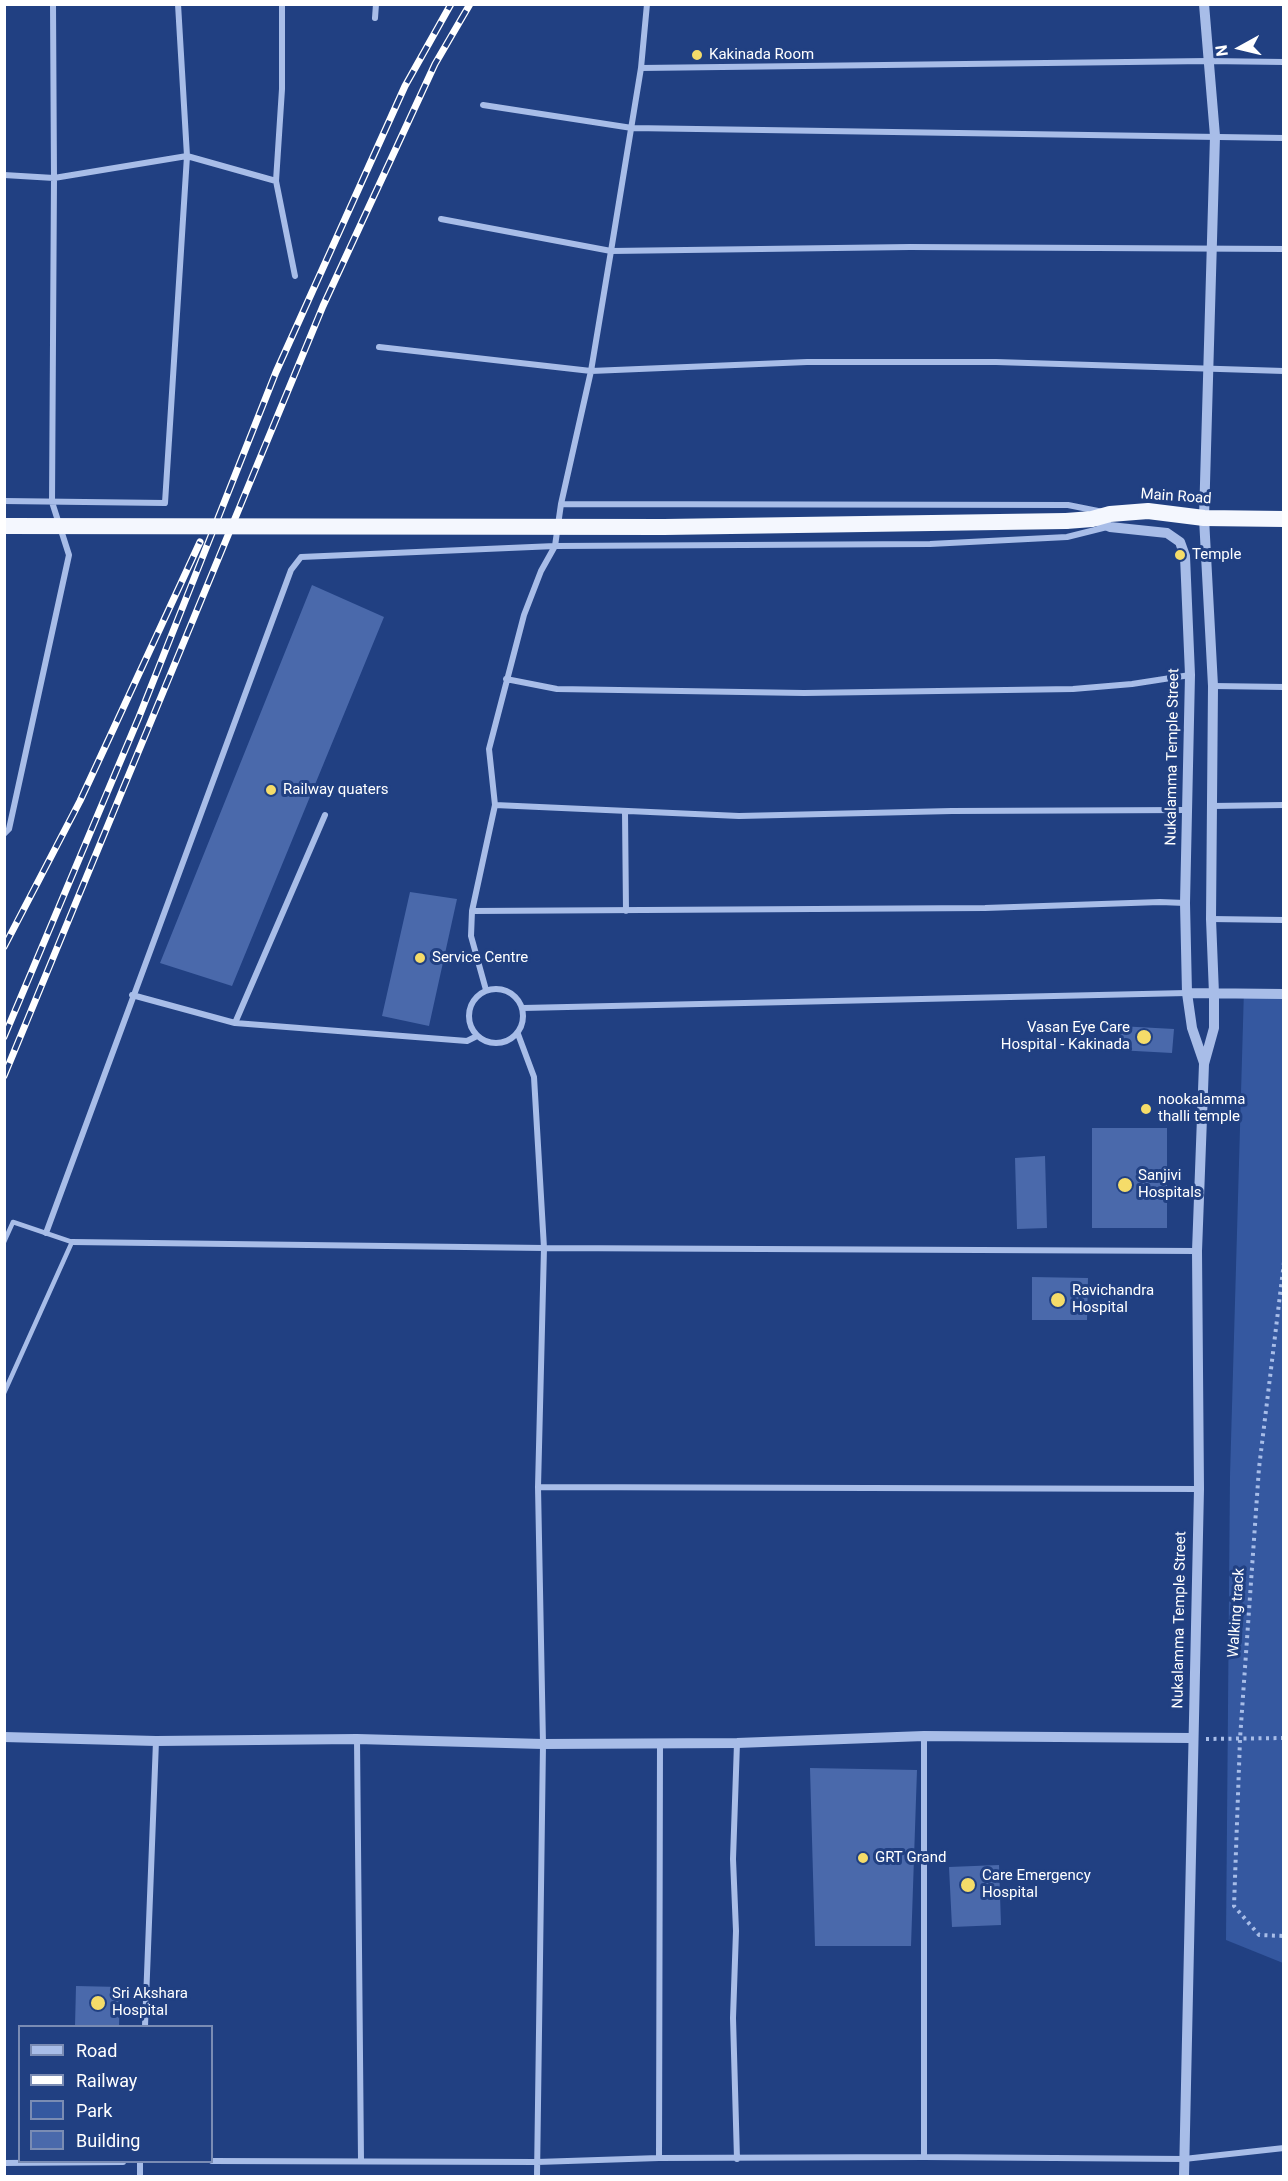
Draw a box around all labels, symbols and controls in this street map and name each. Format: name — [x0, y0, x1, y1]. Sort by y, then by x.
north arrow — [1210, 18, 1270, 78]
text: N — [1211, 44, 1232, 57]
place label: Kakinada Room — [709, 46, 814, 64]
marker: Kakinada Room — [690, 48, 704, 62]
street label: Main Road — [1140, 486, 1212, 508]
place label: Temple — [1192, 546, 1241, 564]
marker: Temple — [1173, 548, 1187, 562]
street label: Nukalamma Temple Street — [1162, 668, 1184, 846]
place label: Railway quaters — [283, 781, 388, 799]
marker: Railway quaters — [264, 783, 278, 797]
place label: Service Centre — [432, 949, 528, 967]
marker: Service Centre — [413, 951, 427, 965]
place label: Vasan Eye Care Hospital - Kakinada — [1001, 1019, 1130, 1054]
marker: Vasan Eye Care Hospital - Kakinada — [1135, 1028, 1153, 1046]
place label: nookalamma thalli temple — [1158, 1091, 1245, 1126]
marker: nookalamma thalli temple — [1139, 1102, 1153, 1116]
place label: Sanjivi Hospitals — [1138, 1167, 1202, 1202]
marker: Sanjivi Hospitals — [1116, 1176, 1134, 1194]
place label: Ravichandra Hospital — [1072, 1282, 1154, 1317]
marker: Ravichandra Hospital — [1049, 1291, 1067, 1309]
street label: Nukalamma Temple Street — [1169, 1531, 1191, 1709]
street label: Walking track — [1225, 1568, 1249, 1658]
place label: GRT Grand — [875, 1849, 946, 1867]
marker: GRT Grand — [856, 1851, 870, 1865]
place label: Care Emergency Hospital — [982, 1867, 1091, 1902]
marker: Care Emergency Hospital — [959, 1876, 977, 1894]
place label: Sri Akshara Hospital — [112, 1985, 188, 2020]
marker: Sri Akshara Hospital — [89, 1994, 107, 2012]
legend — [18, 2025, 213, 2163]
text: Road — [76, 2040, 117, 2061]
text: Railway — [76, 2070, 137, 2091]
text: Park — [76, 2100, 112, 2121]
text: Building — [76, 2130, 140, 2151]

